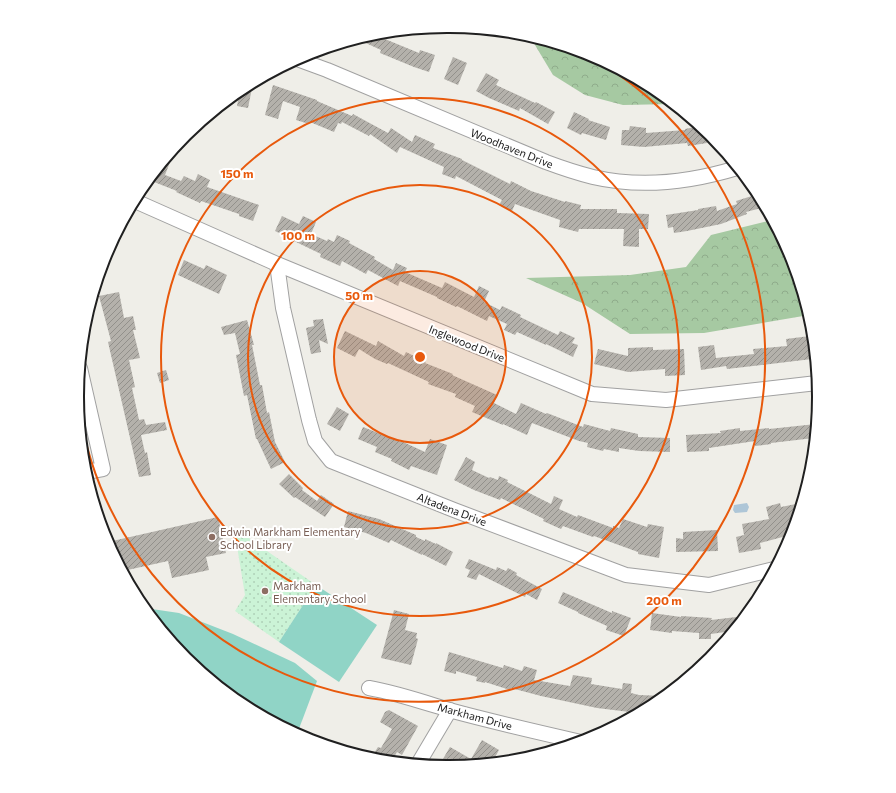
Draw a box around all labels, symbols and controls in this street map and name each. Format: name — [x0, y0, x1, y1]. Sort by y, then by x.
street label: Woodhaven Drive — [469, 125, 555, 171]
text: 150 m — [220, 166, 254, 180]
text: 100 m — [281, 228, 315, 242]
text: 50 m — [345, 288, 373, 302]
street label: Inglewood Drive — [427, 322, 507, 364]
centre of rings — [413, 350, 427, 364]
street label: Altadena Drive — [415, 490, 489, 528]
place label: Edwin Markham Elementary School Library — [220, 525, 361, 551]
marker: Edwin Markham Elementary School Library — [207, 532, 217, 542]
place label: Markham Elementary School — [273, 579, 366, 605]
marker: Markham Elementary School — [260, 586, 270, 596]
text: 200 m — [646, 593, 682, 607]
street label: Markham Drive — [436, 700, 514, 732]

